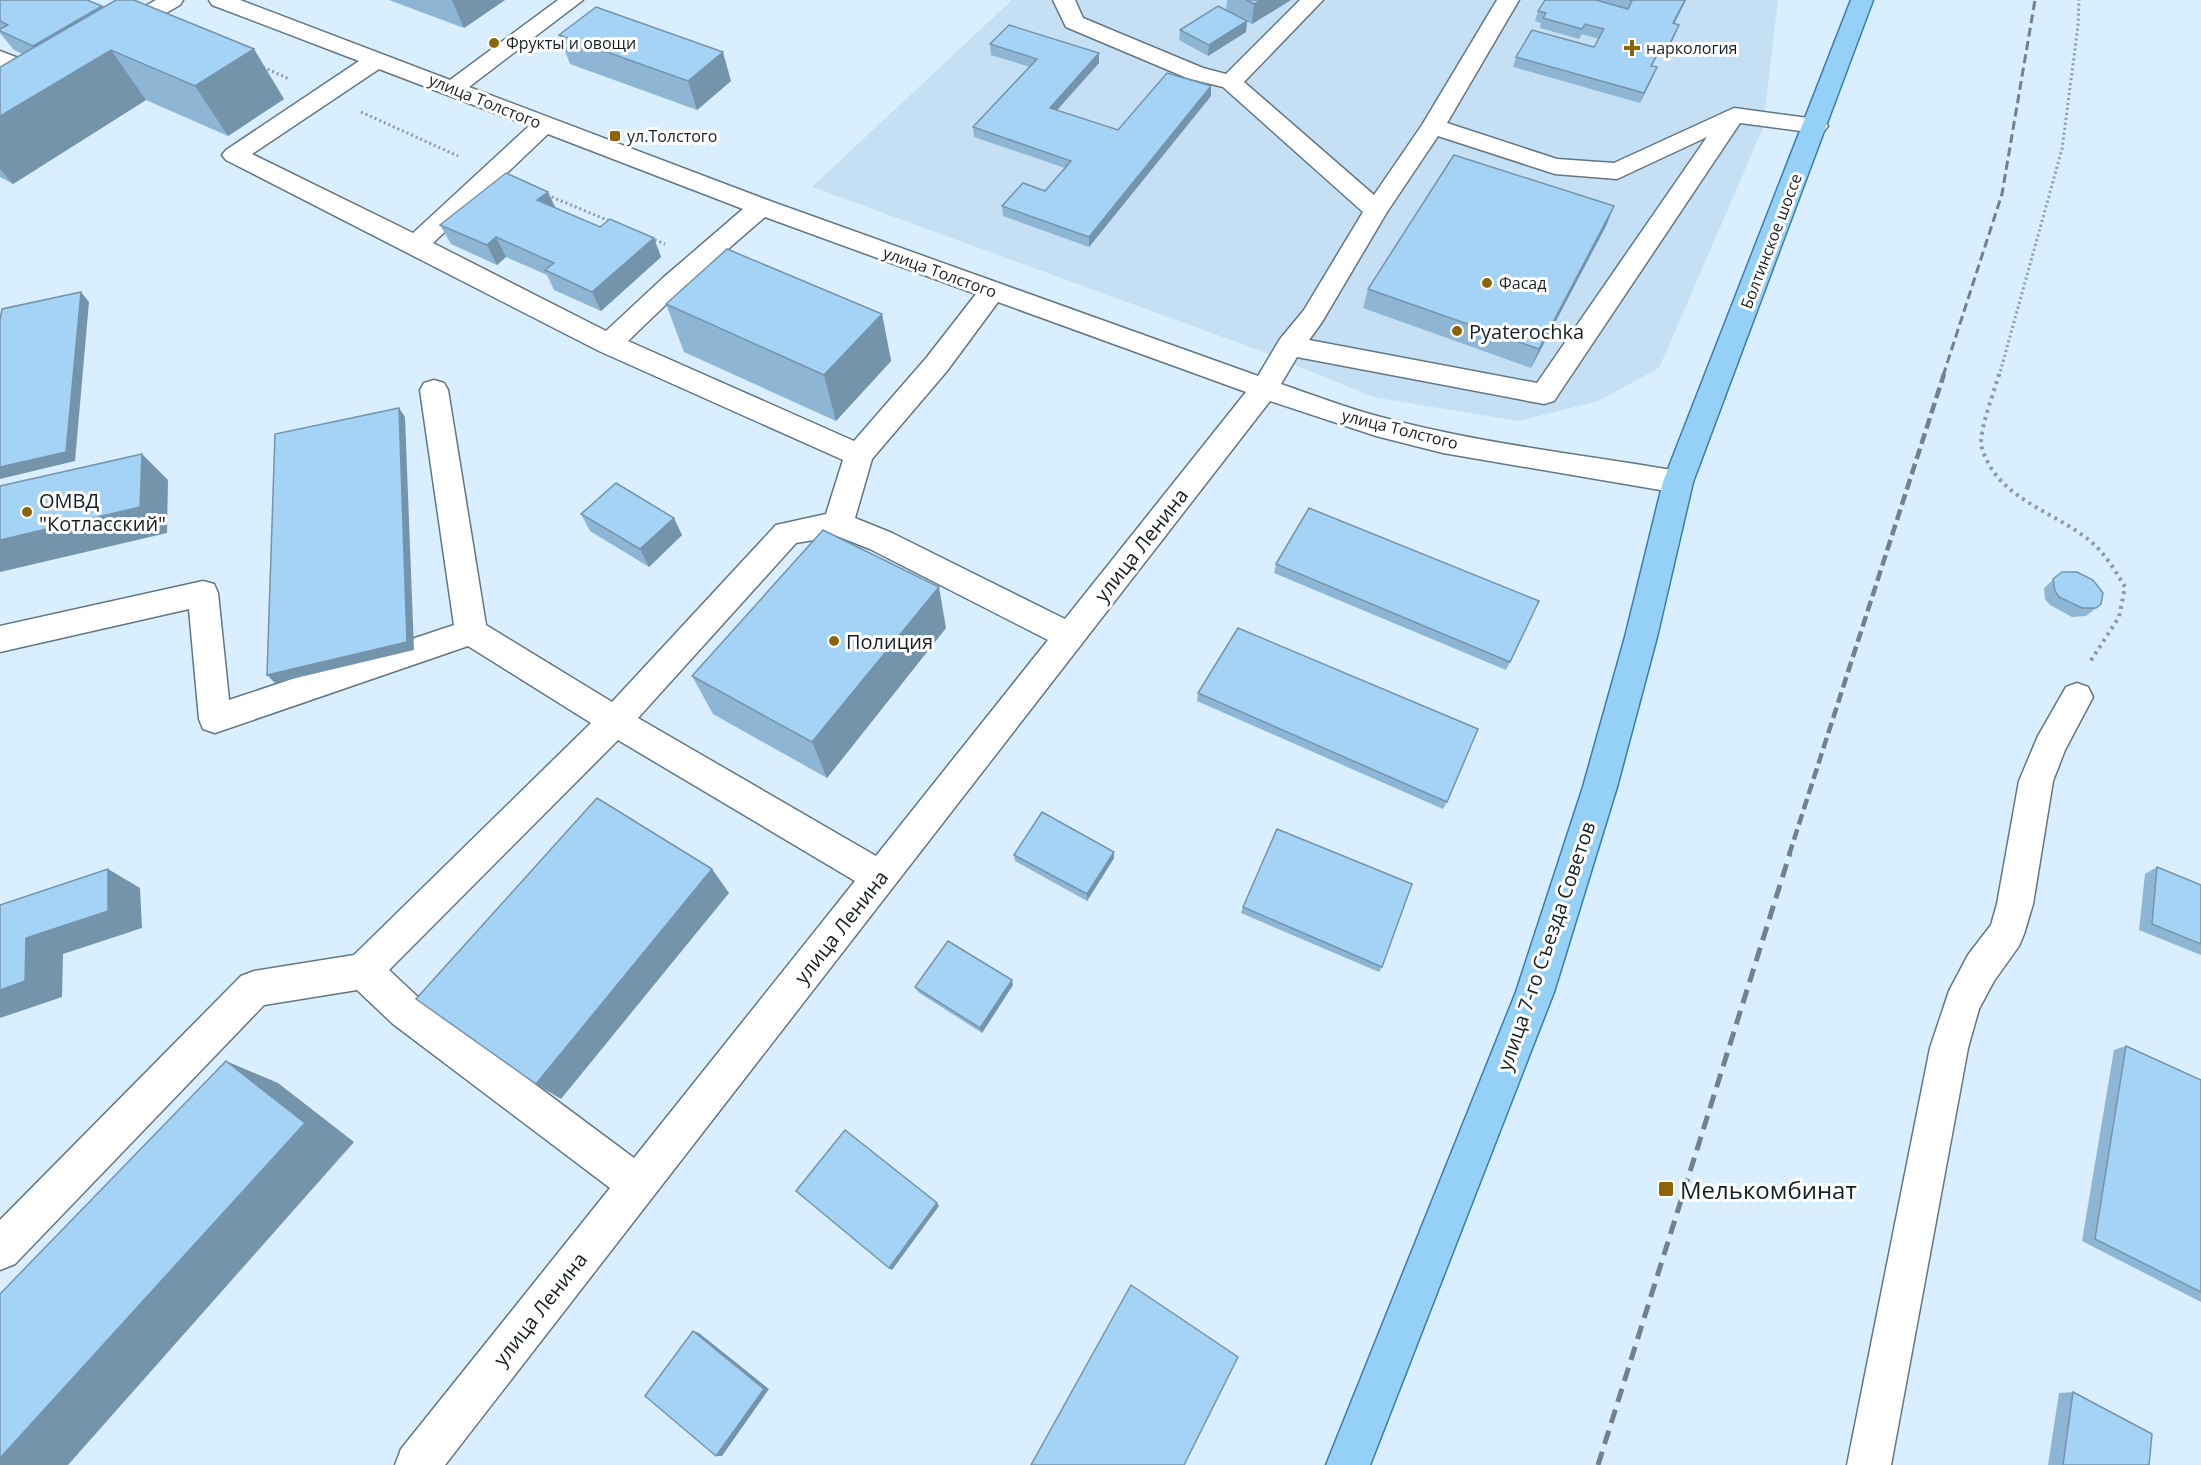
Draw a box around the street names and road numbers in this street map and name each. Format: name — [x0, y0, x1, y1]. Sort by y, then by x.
street label: улица Толстого — [426, 68, 544, 134]
street label: Болтинское шоссе — [1735, 170, 1807, 312]
street label: улица Толстого — [880, 241, 1000, 303]
street label: улица Толстого — [1339, 404, 1461, 454]
street label: улица Ленина — [1088, 483, 1194, 607]
street label: улица 7-го Съезда Советов — [1491, 818, 1601, 1074]
street label: улица Ленина — [788, 865, 894, 989]
street label: улица Ленина — [487, 1247, 593, 1371]

